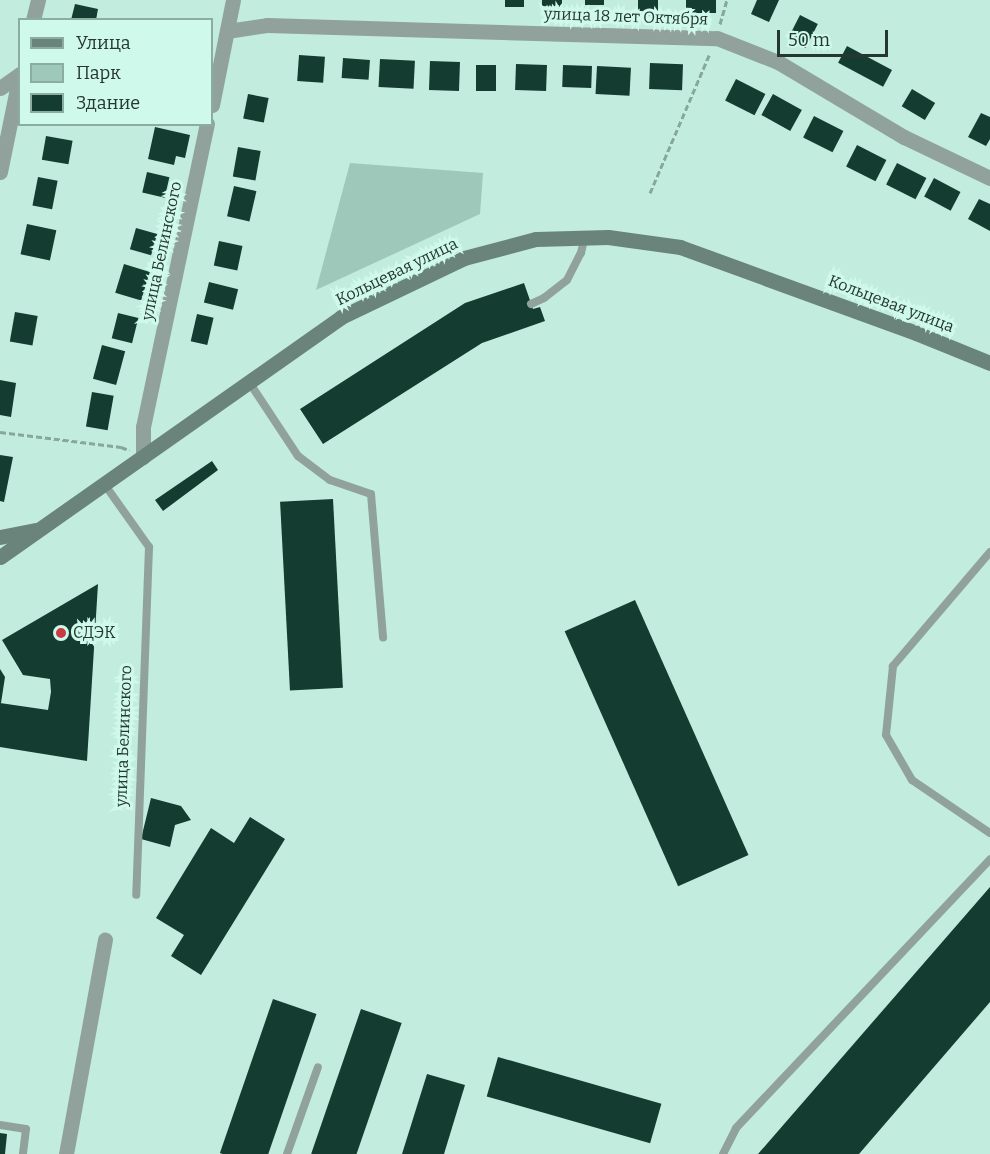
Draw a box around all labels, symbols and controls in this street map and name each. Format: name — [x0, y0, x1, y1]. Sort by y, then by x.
street label: улица 18 лет Октября — [544, 5, 708, 29]
legend — [18, 18, 213, 126]
scale bar — [780, 18, 891, 56]
text: 50 m — [788, 29, 830, 51]
text: Улица — [76, 32, 131, 54]
text: Парк — [76, 62, 121, 84]
text: Здание — [76, 92, 140, 114]
street label: улица Белинского — [138, 180, 186, 322]
street label: Кольцевая улица — [333, 234, 461, 310]
street label: Кольцевая улица — [825, 271, 957, 337]
place label: СДЭК — [73, 623, 116, 643]
marker: СДЭК — [54, 626, 68, 640]
street label: улица Белинского — [112, 665, 136, 807]

